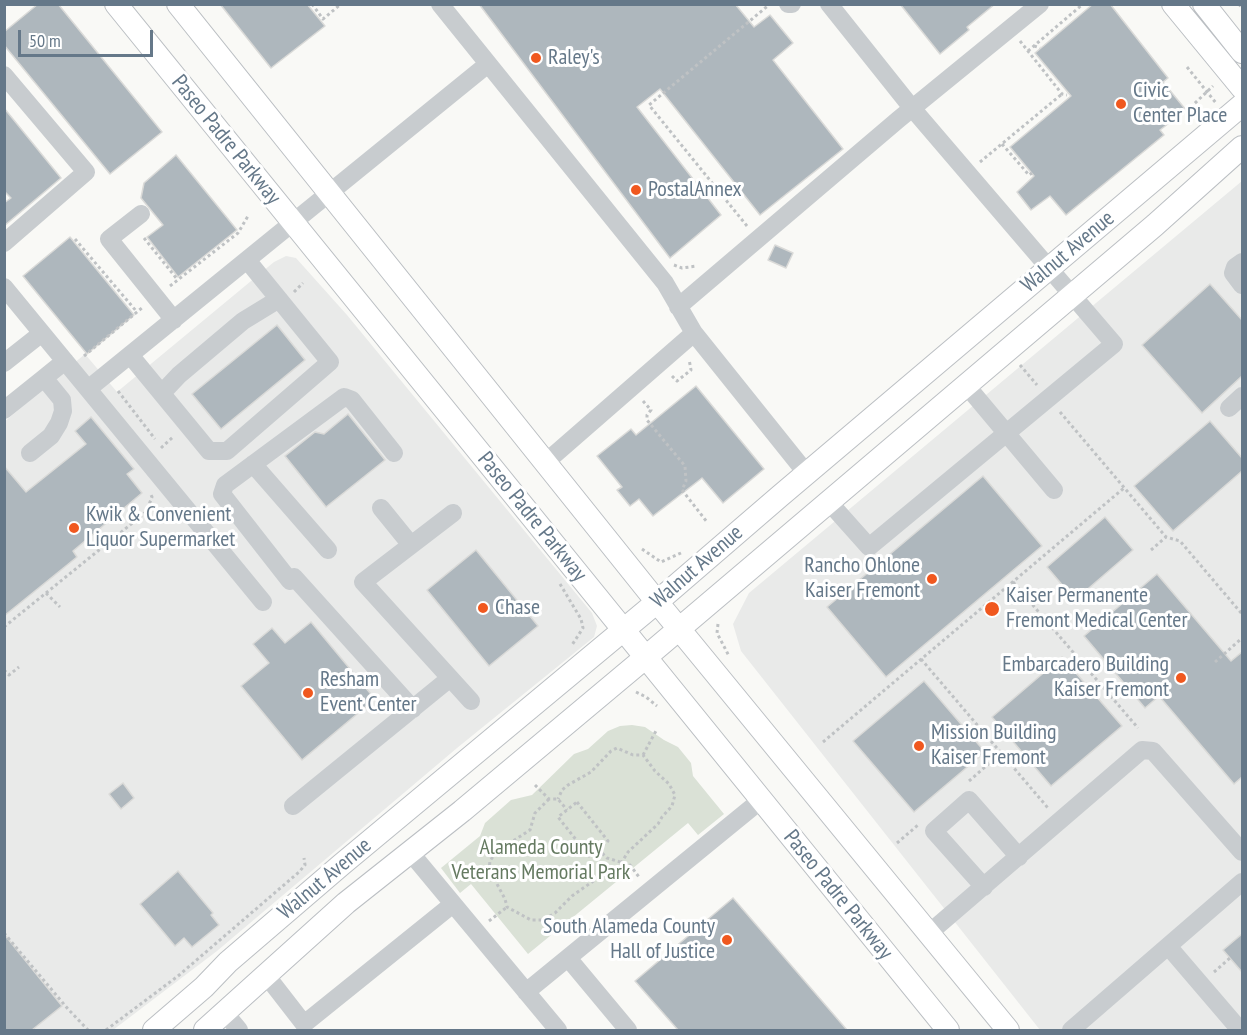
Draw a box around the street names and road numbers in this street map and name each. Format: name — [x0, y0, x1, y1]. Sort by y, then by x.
street label: Paseo Padre Parkway — [166, 70, 286, 210]
street label: Walnut Avenue — [1016, 205, 1120, 299]
street label: Paseo Padre Parkway — [472, 447, 592, 587]
street label: Walnut Avenue — [646, 520, 748, 614]
street label: Paseo Padre Parkway — [778, 825, 898, 965]
street label: Walnut Avenue — [273, 832, 377, 926]

